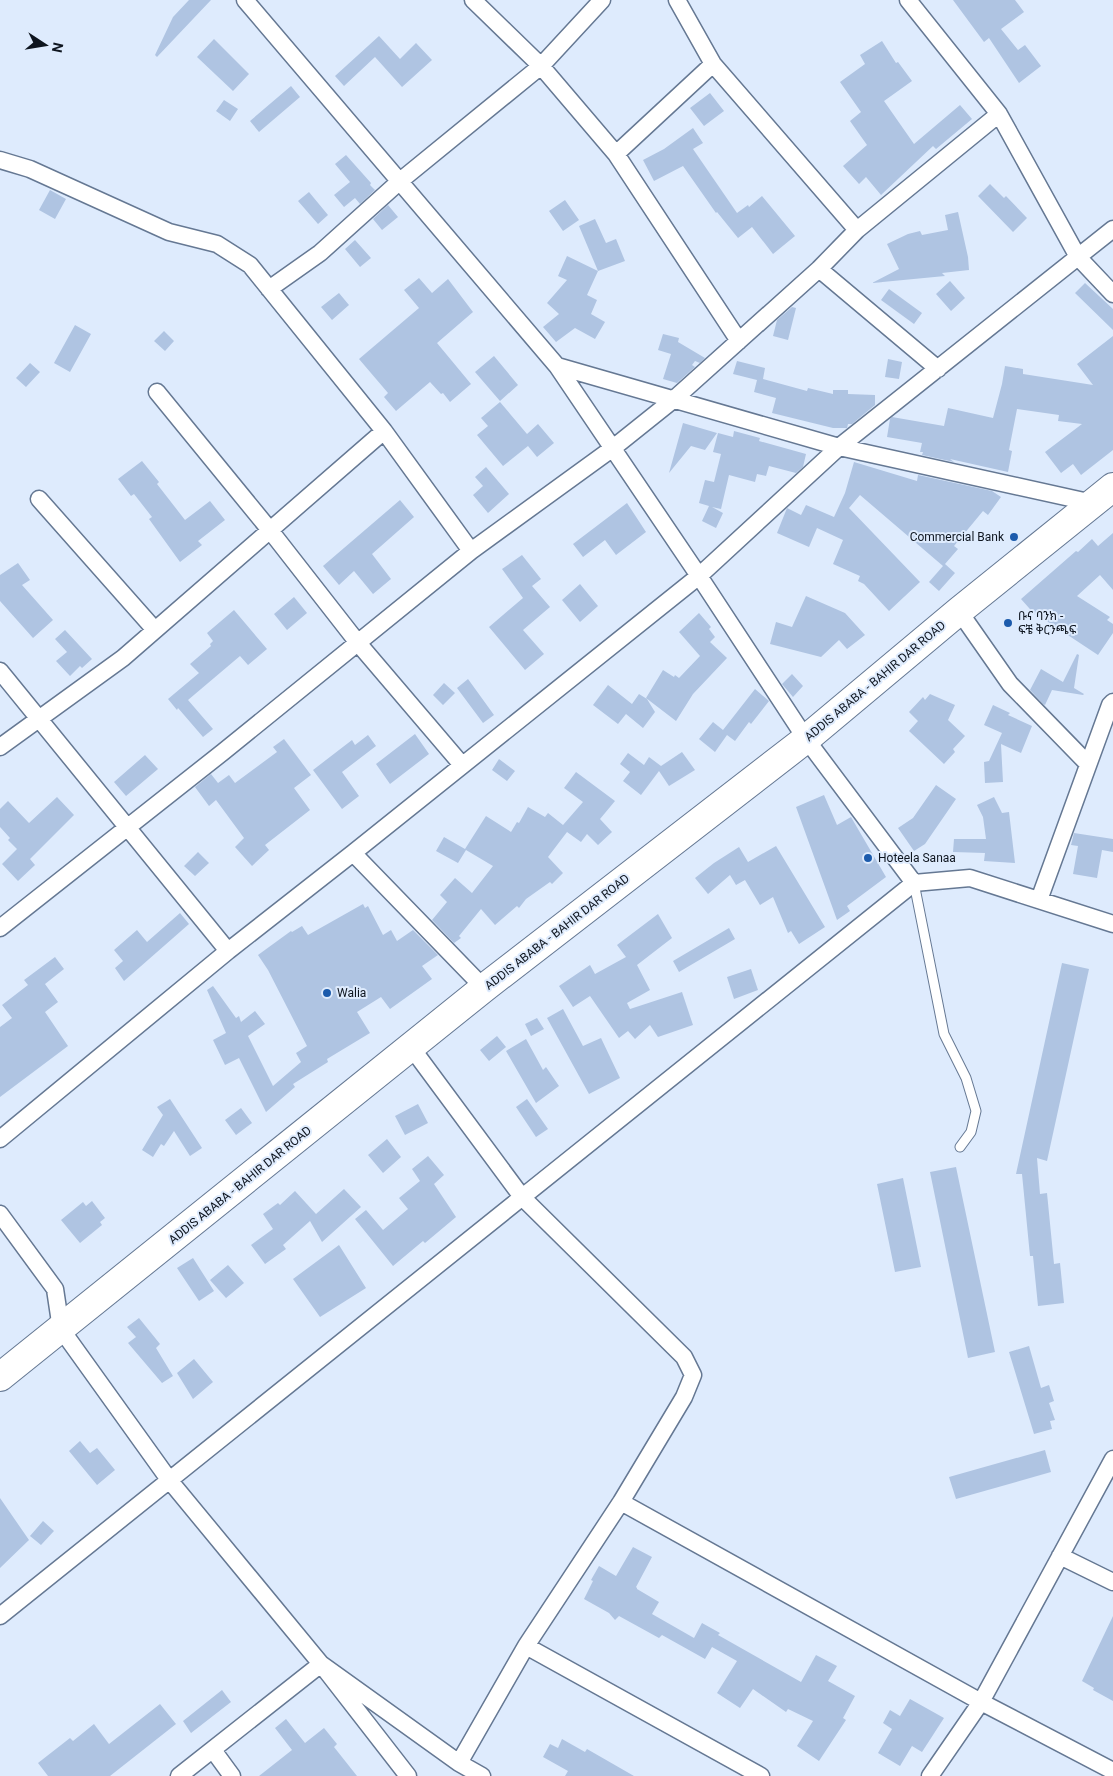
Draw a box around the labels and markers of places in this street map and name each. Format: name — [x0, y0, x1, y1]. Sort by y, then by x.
place label: Commercial Bank — [910, 530, 1005, 544]
marker: Commercial Bank — [1008, 531, 1020, 543]
place label: ቡና ባንክ - ፍቼ ቅርንጫፍ — [1018, 609, 1077, 637]
marker: ቡና ባንክ - ፍቼ ቅርንጫፍ — [1002, 617, 1014, 629]
place label: Hoteela Sanaa — [878, 851, 956, 865]
marker: Hoteela Sanaa — [862, 852, 874, 864]
place label: Walia — [337, 986, 366, 1000]
marker: Walia — [321, 987, 333, 999]

